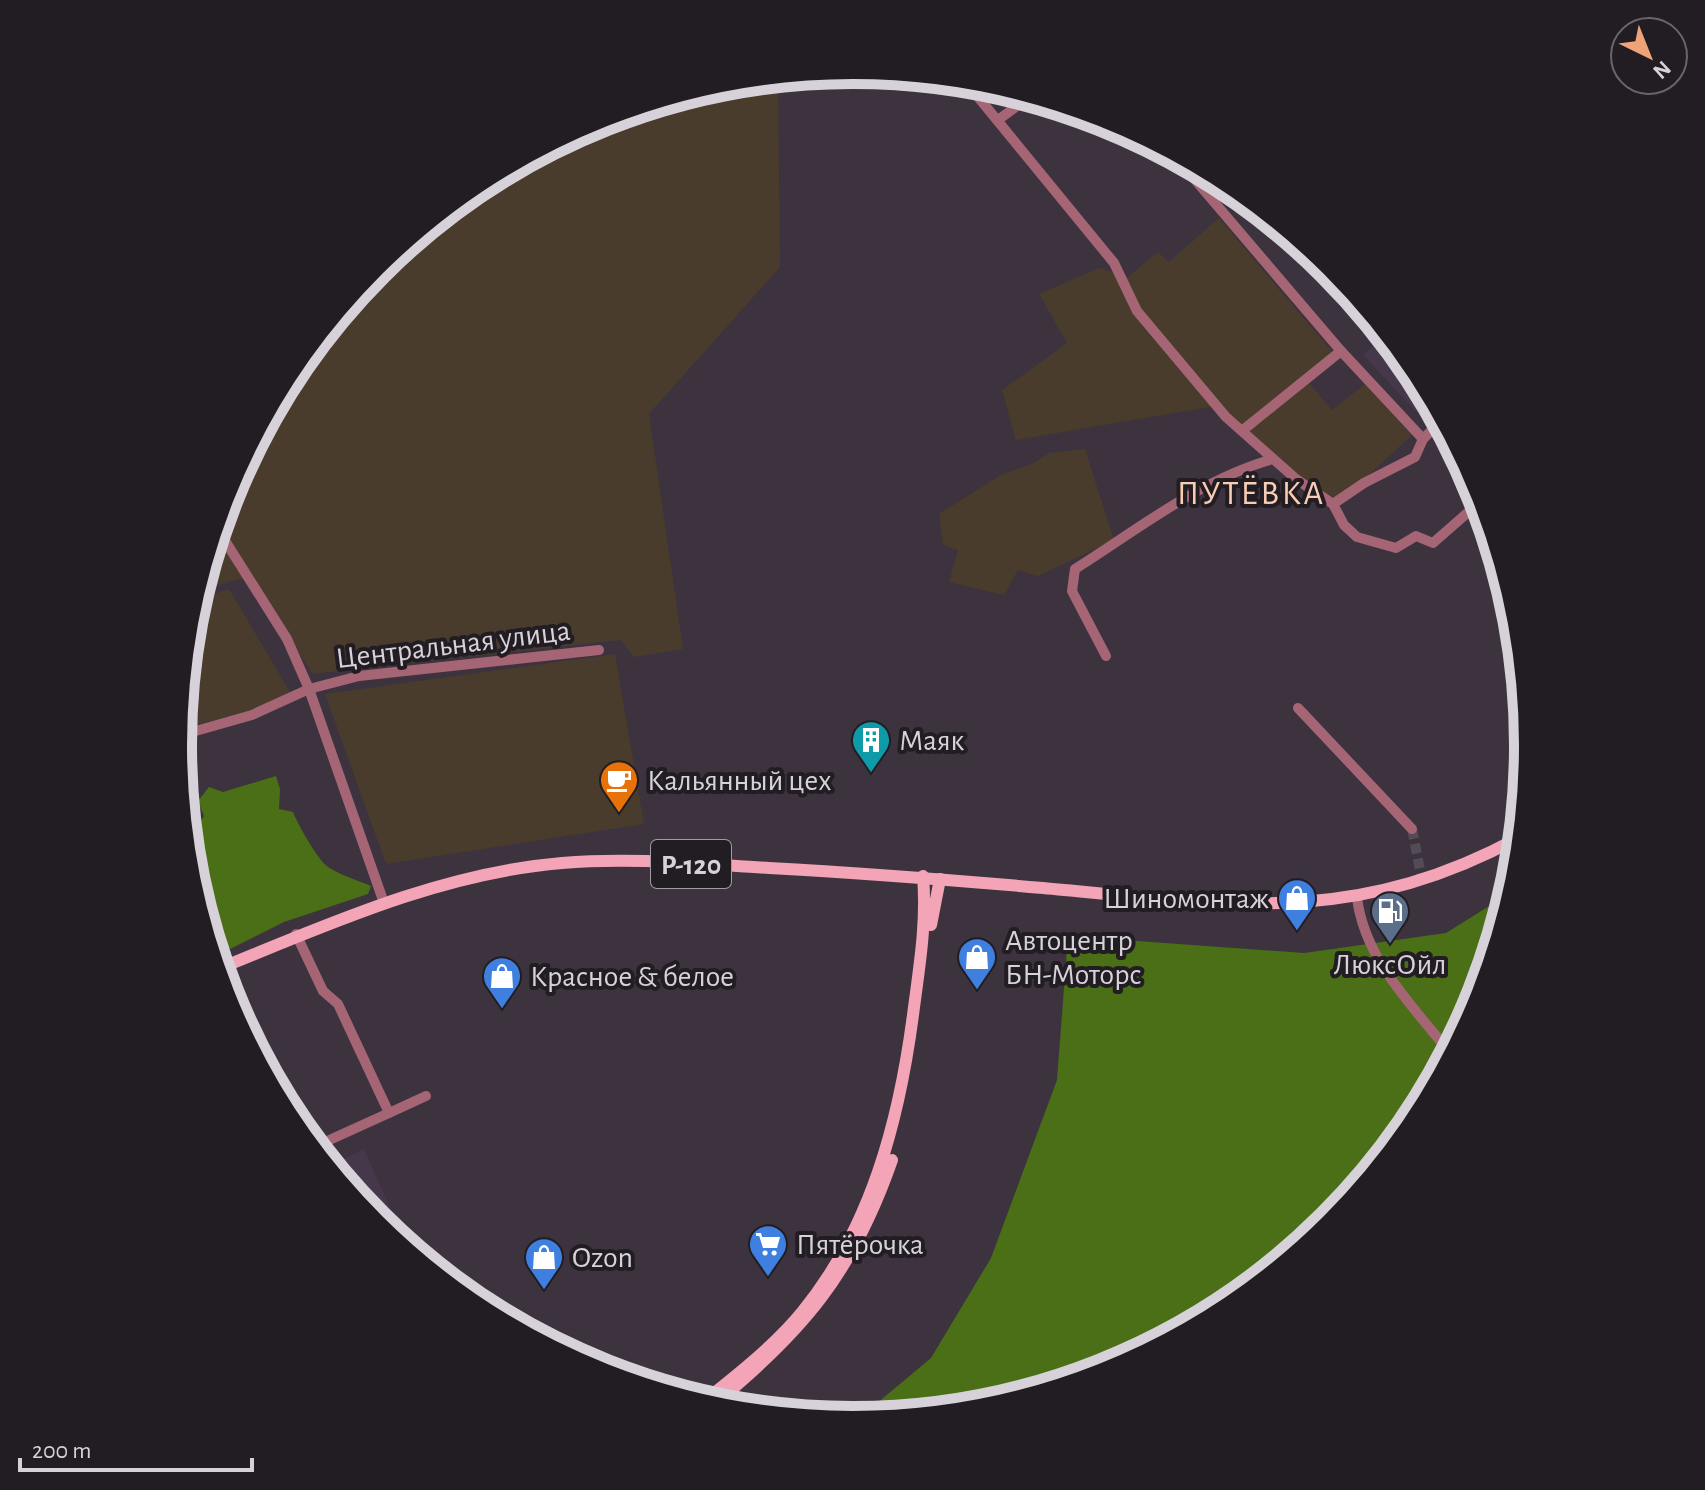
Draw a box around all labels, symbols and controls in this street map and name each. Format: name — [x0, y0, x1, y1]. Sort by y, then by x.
north arrow — [1609, 16, 1689, 96]
text: N — [1649, 57, 1675, 83]
district label: ПУТЁВКА — [1177, 475, 1325, 511]
street label: Центральная улица — [334, 616, 572, 674]
building icon: Маяк — [850, 719, 892, 774]
place label: Маяк — [899, 726, 964, 756]
cafe icon: Кальянный цех — [598, 759, 640, 814]
place label: Кальянный цех — [647, 766, 832, 796]
road number: Р-120 — [651, 840, 731, 888]
shop icon: Шиномонтаж — [1276, 877, 1318, 932]
place label: Шиномонтаж — [1103, 884, 1269, 914]
fuel station icon: ЛюксОйл — [1369, 890, 1411, 945]
place label: Автоцентр БН-Моторс — [1005, 926, 1142, 990]
shop icon: Автоцентр БН-Моторс — [956, 936, 998, 991]
place label: ЛюксОйл — [1334, 950, 1446, 980]
shop icon: Красное & белое — [481, 955, 523, 1010]
place label: Красное & белое — [530, 962, 734, 992]
supermarket icon: Пятёрочка — [747, 1223, 789, 1278]
place label: Пятёрочка — [796, 1230, 924, 1260]
shop icon: Ozon — [523, 1236, 565, 1291]
place label: Ozon — [572, 1243, 633, 1273]
scale bar — [20, 1422, 252, 1472]
text: 200 m — [32, 1439, 91, 1463]

